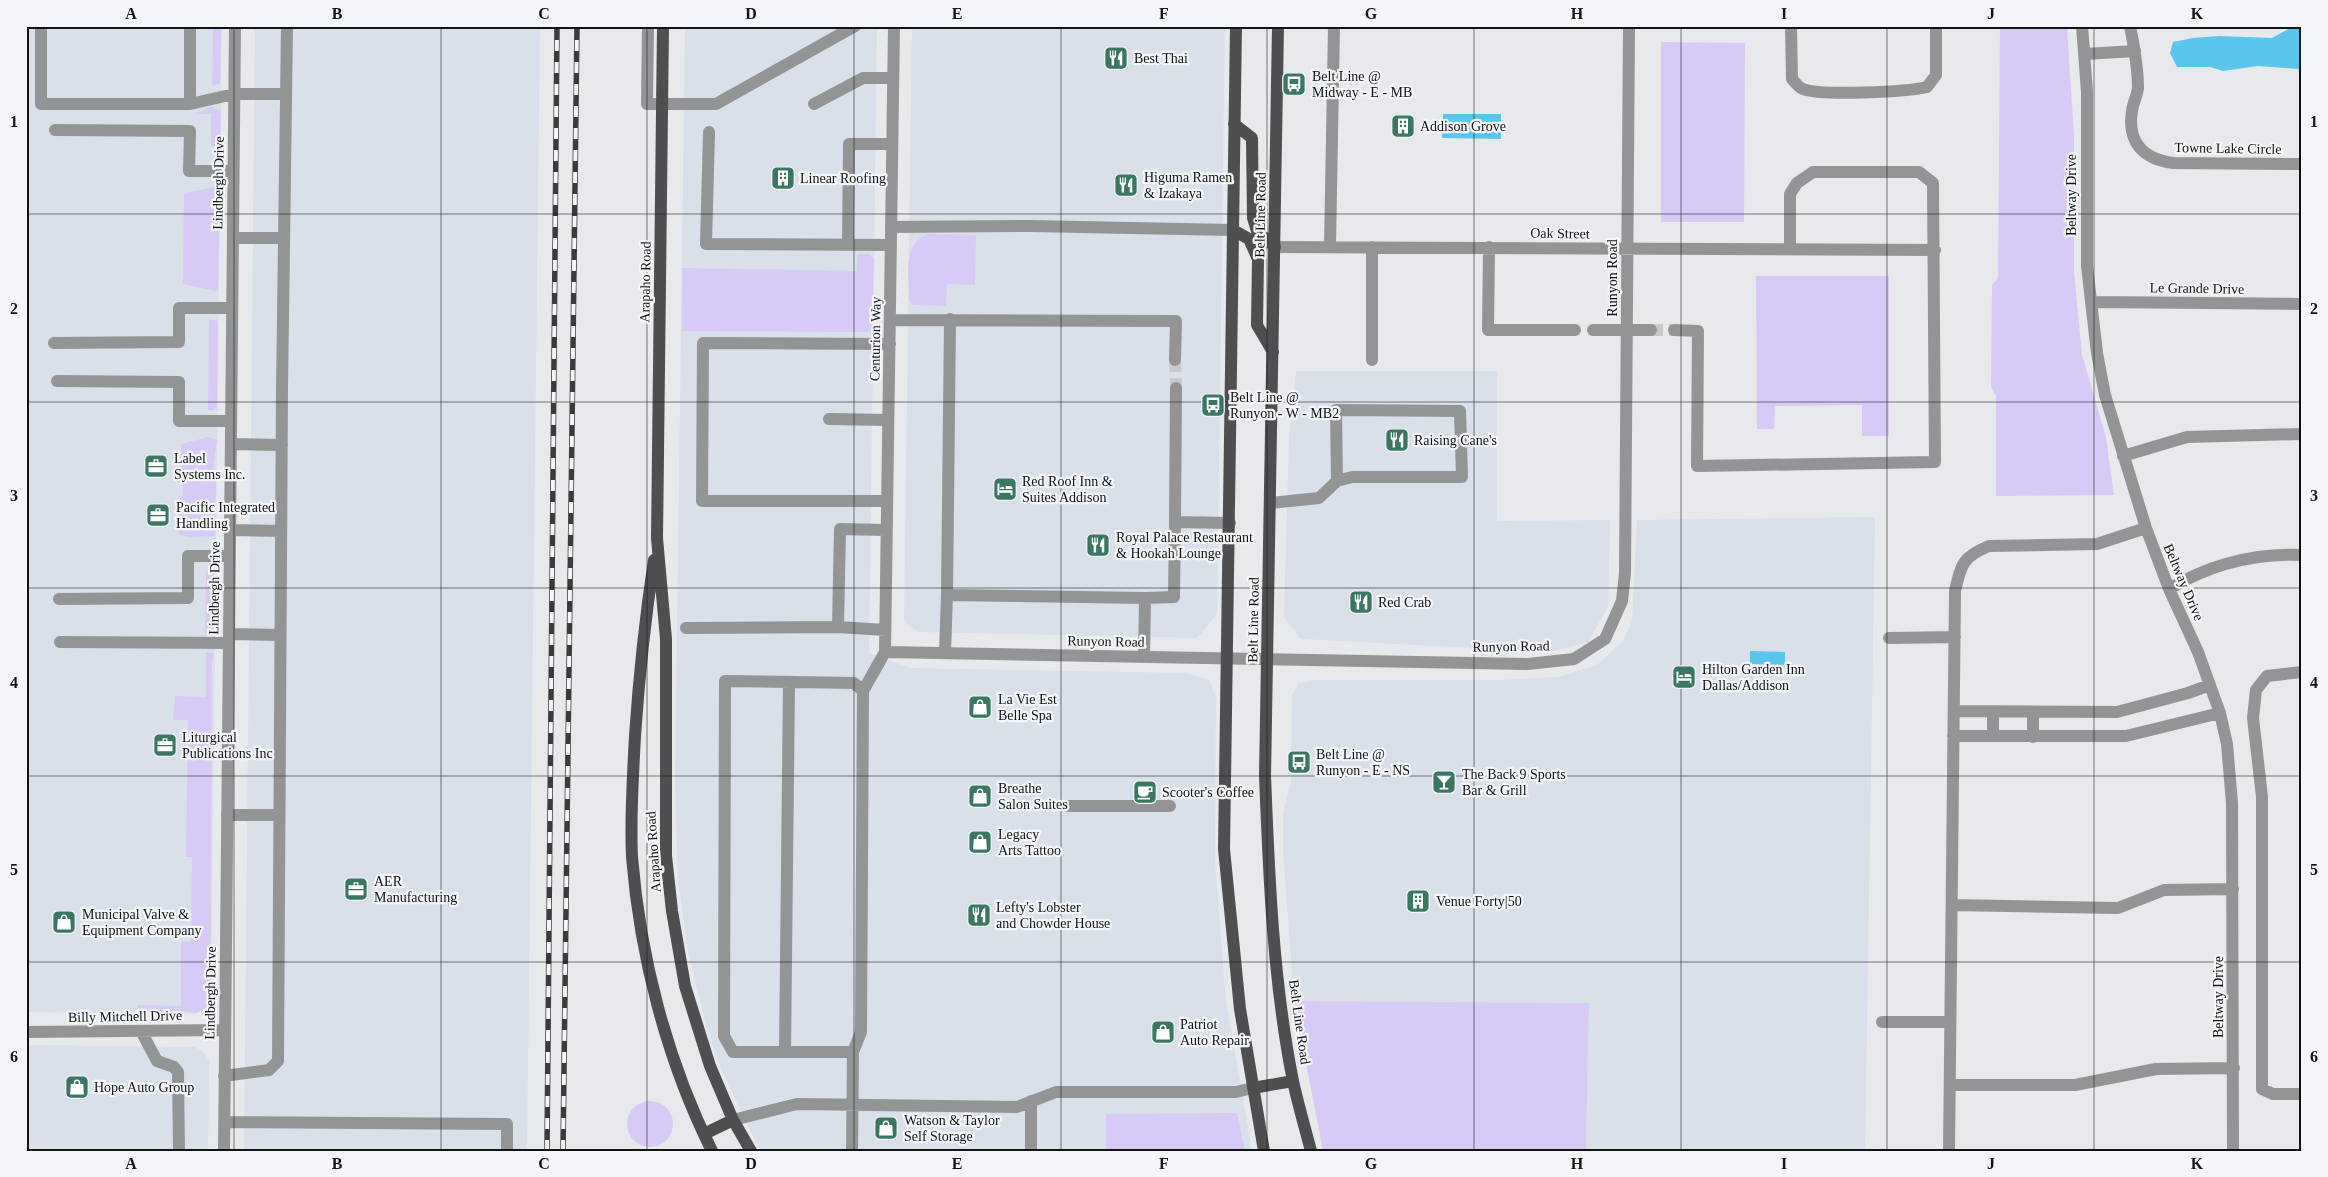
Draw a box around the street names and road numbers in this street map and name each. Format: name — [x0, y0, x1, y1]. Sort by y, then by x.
street label: Lindbergh Drive — [210, 136, 227, 230]
street label: Towne Lake Circle — [2174, 140, 2282, 157]
street label: Beltway Drive — [2064, 154, 2079, 236]
street label: Belt Line Road — [1252, 172, 1269, 258]
street label: Oak Street — [1530, 225, 1590, 242]
street label: Runyon Road — [1605, 239, 1620, 317]
street label: Arapaho Road — [637, 241, 654, 323]
street label: Le Grande Drive — [2149, 280, 2245, 297]
street label: Centurion Way — [867, 297, 884, 381]
street label: Lindbergh Drive — [206, 541, 223, 635]
street label: Beltway Drive — [2161, 542, 2206, 623]
street label: Belt Line Road — [1245, 577, 1262, 663]
street label: Runyon Road — [1067, 633, 1145, 650]
street label: Runyon Road — [1472, 638, 1550, 655]
street label: Arapaho Road — [643, 811, 664, 893]
street label: Lindbergh Drive — [202, 946, 219, 1040]
street label: Beltway Drive — [2211, 956, 2226, 1038]
street label: Belt Line Road — [1286, 979, 1313, 1065]
street label: Billy Mitchell Drive — [68, 1008, 182, 1025]

